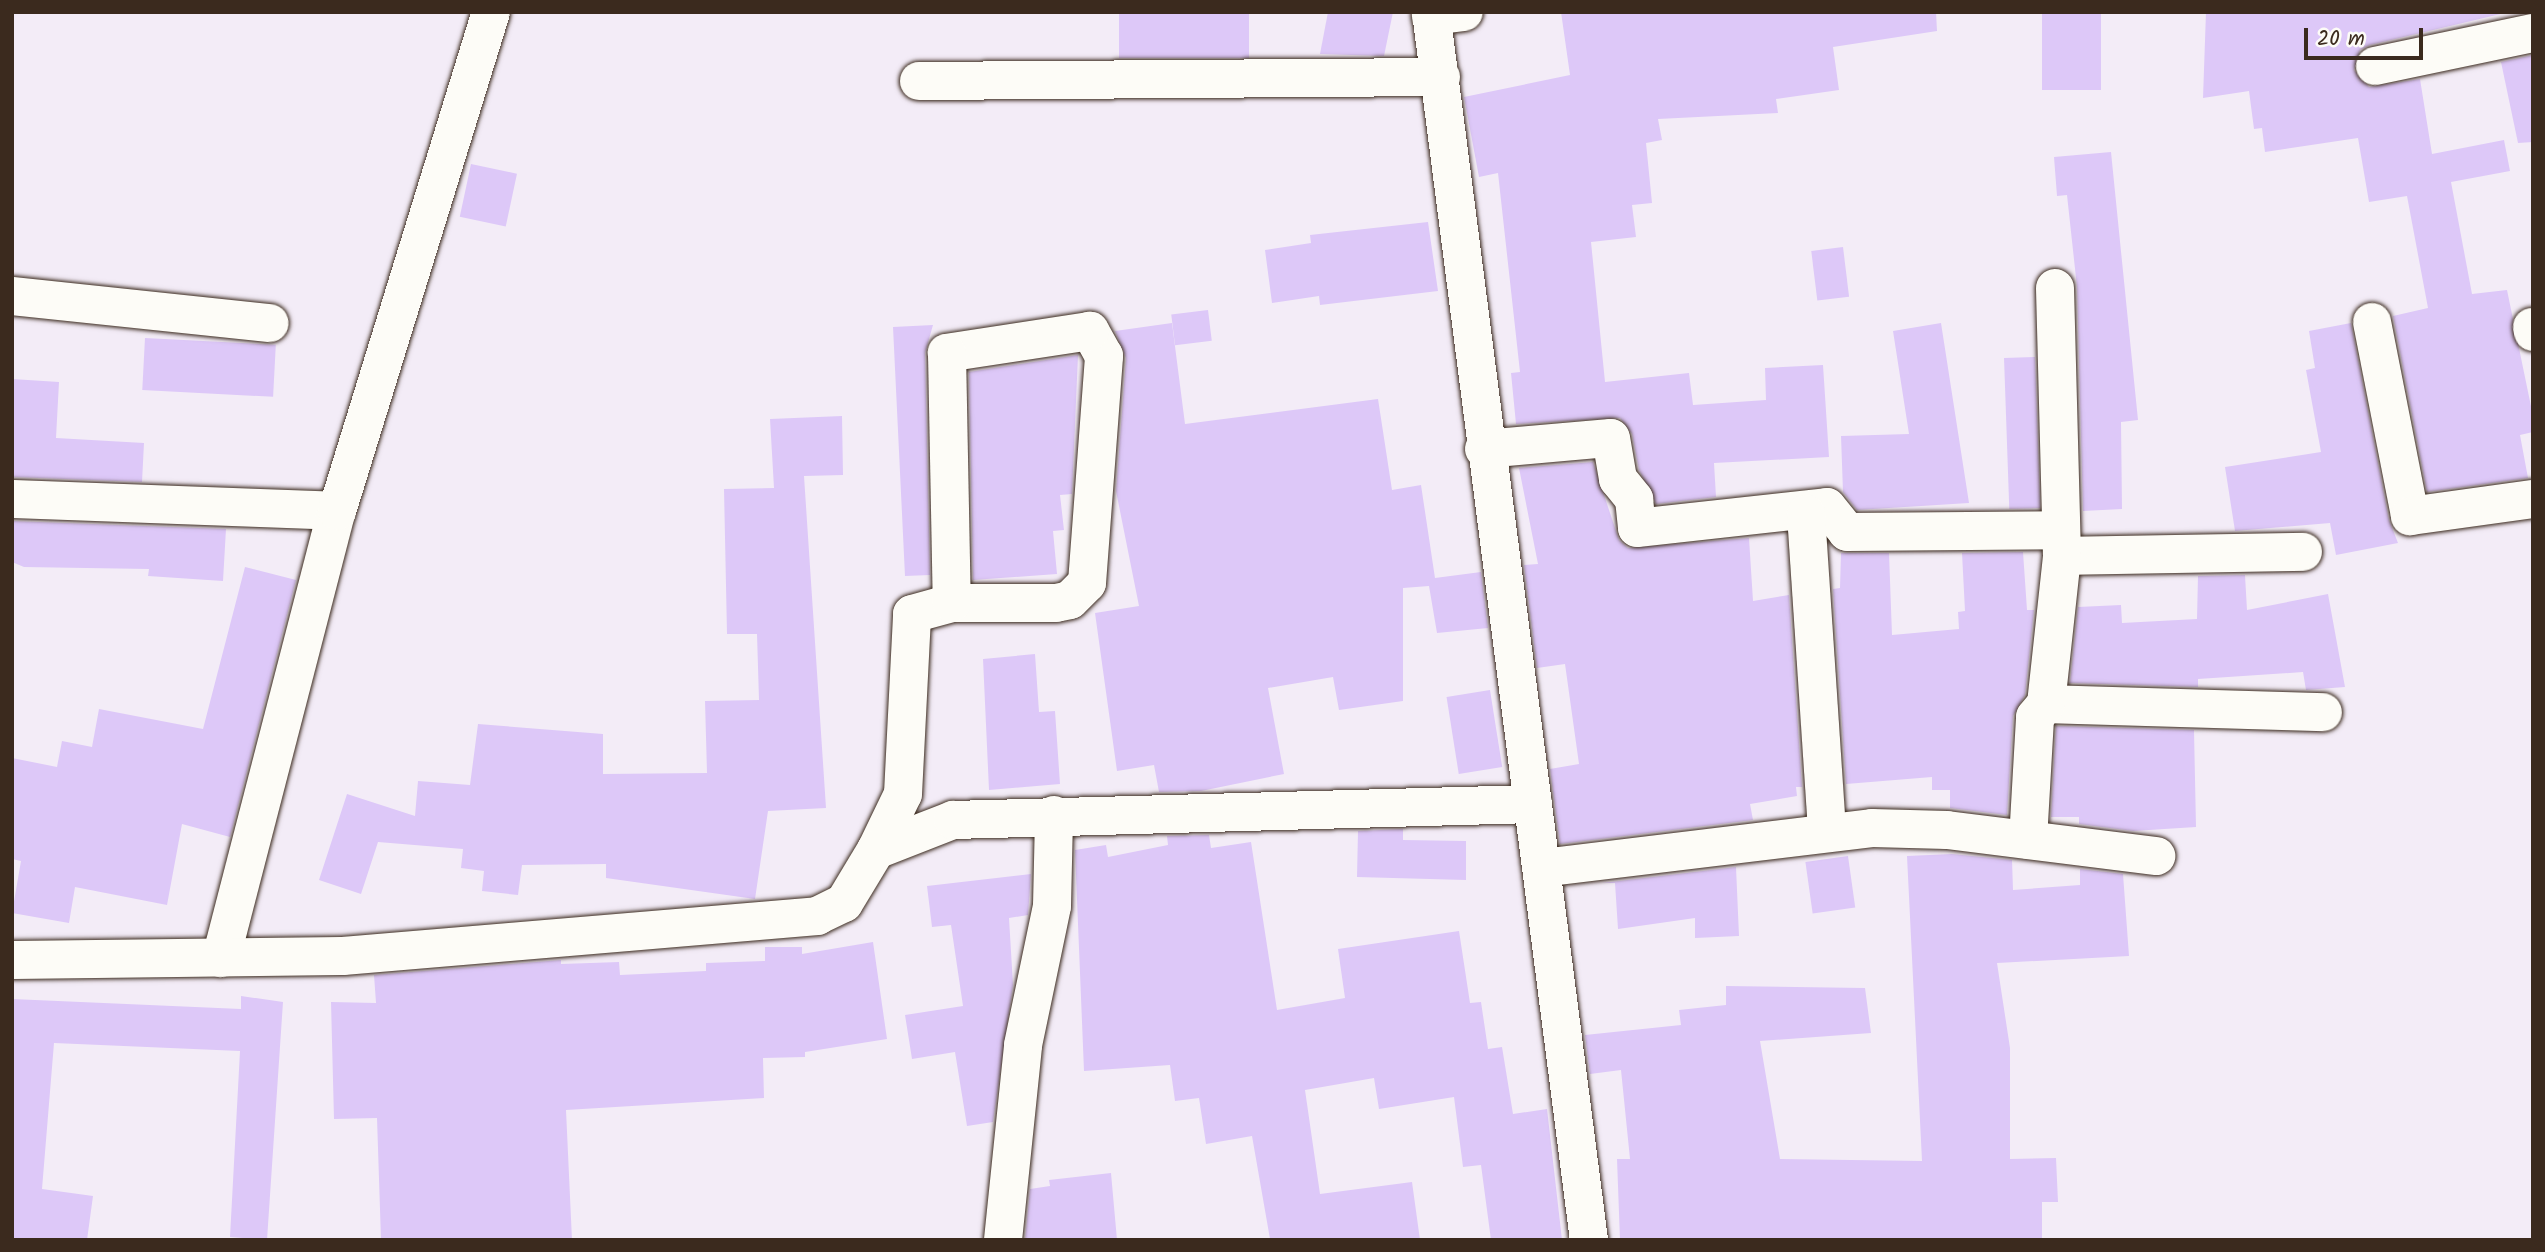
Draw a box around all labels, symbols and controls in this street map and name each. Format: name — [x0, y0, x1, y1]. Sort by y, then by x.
scale bar — [2307, 14, 2426, 58]
text: 20 m — [2317, 23, 2365, 56]

